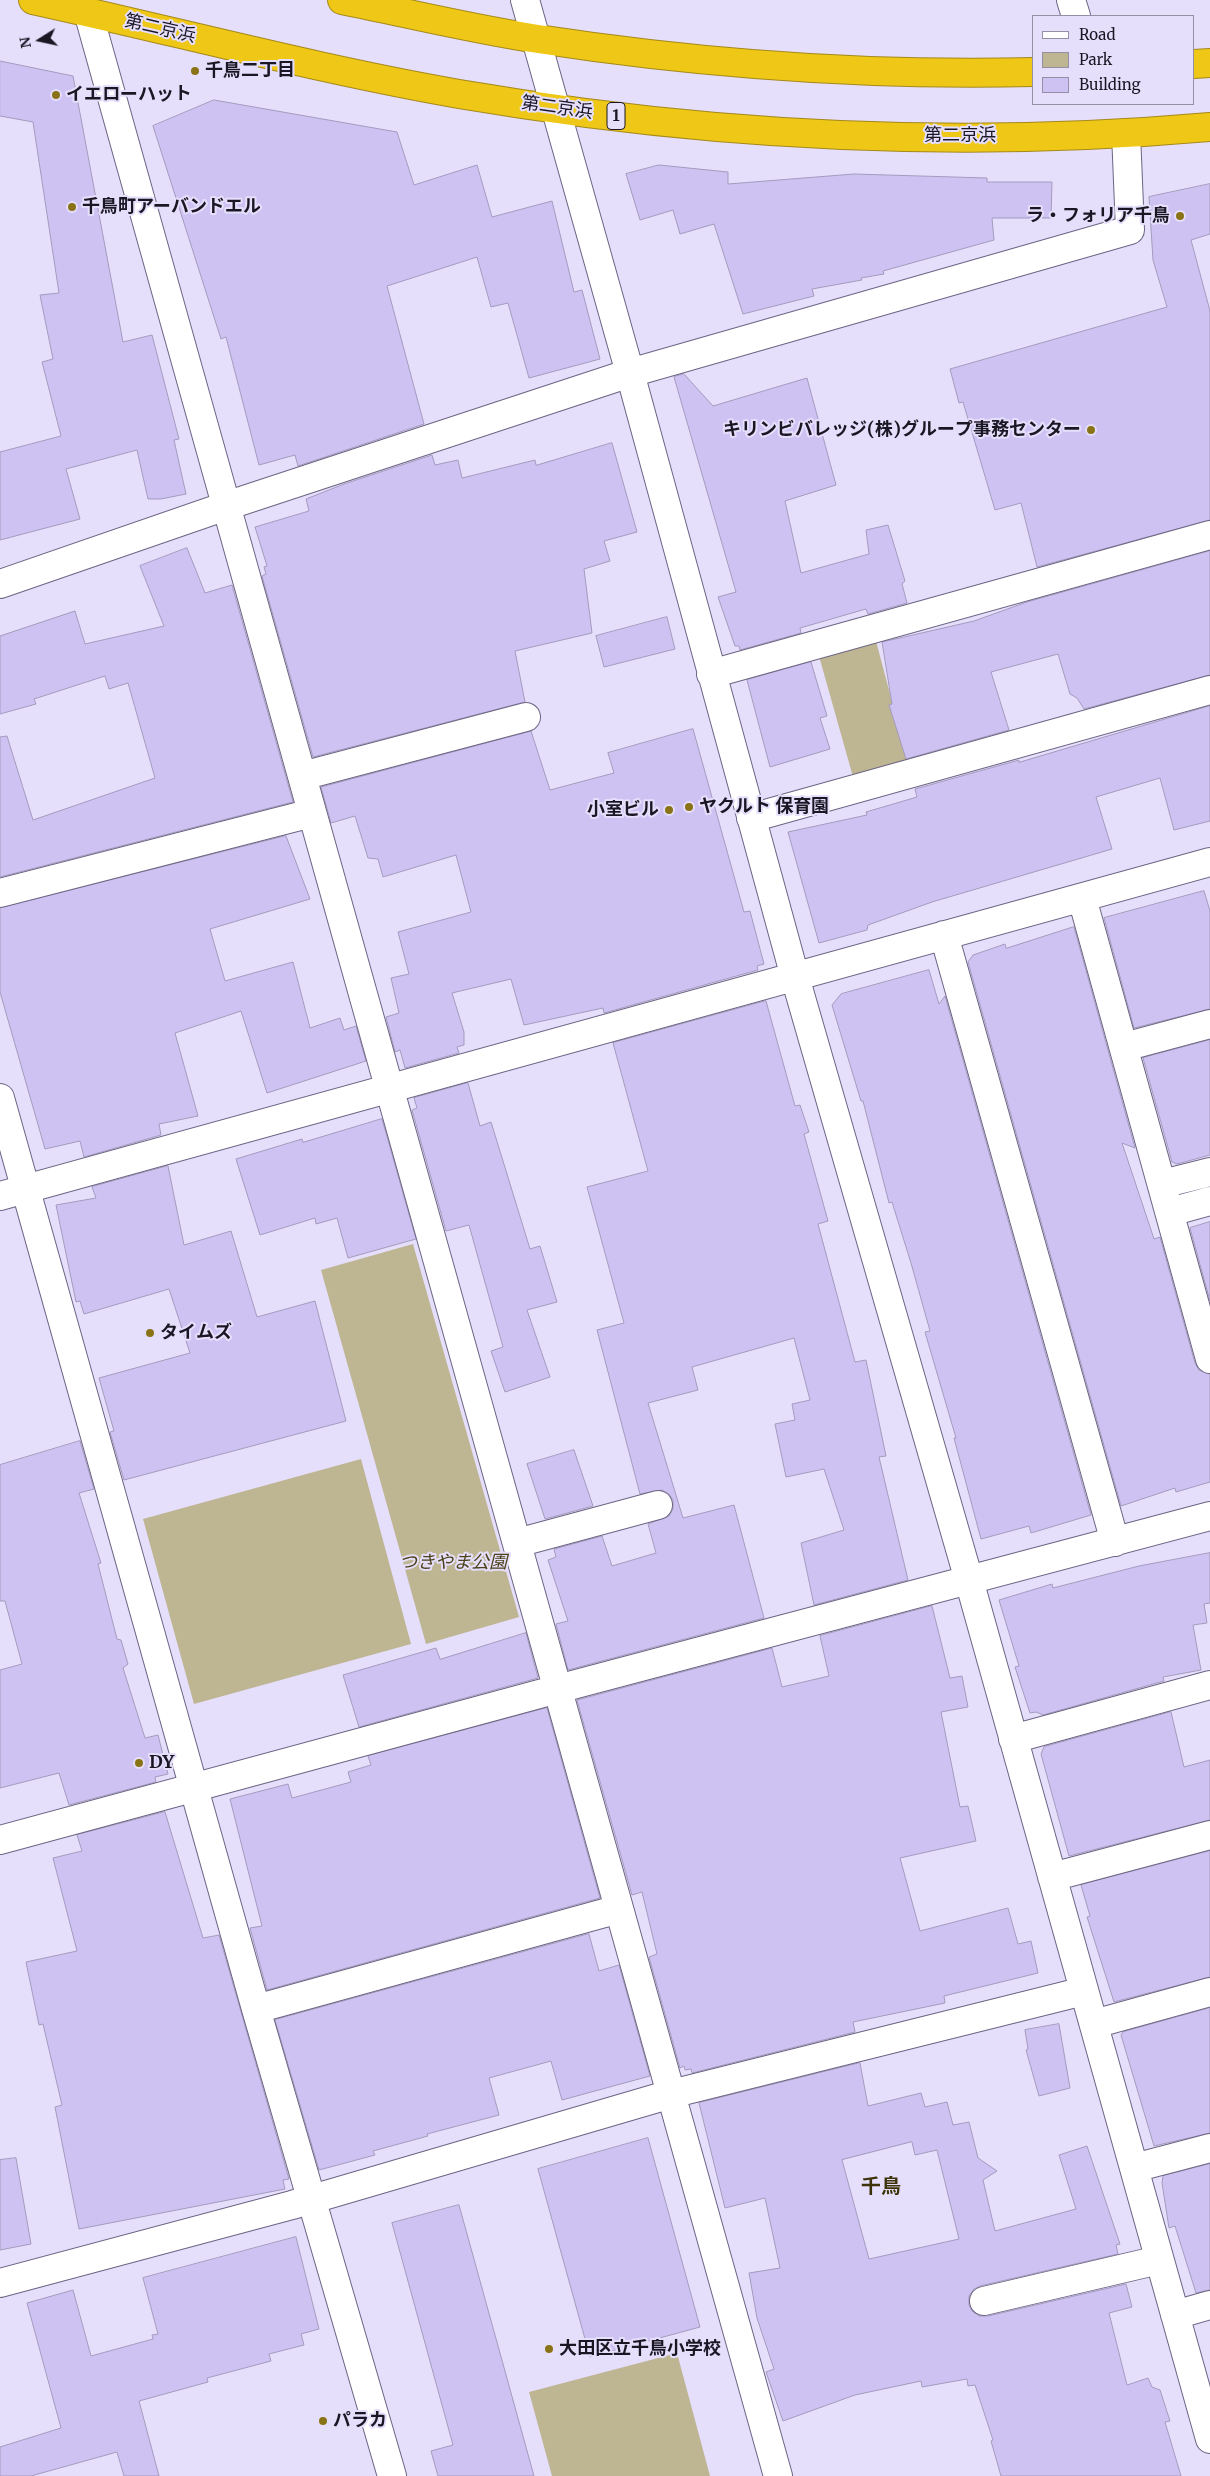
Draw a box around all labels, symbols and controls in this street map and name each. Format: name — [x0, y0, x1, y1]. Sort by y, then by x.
street label: 第二京浜 — [122, 10, 198, 48]
north arrow — [15, 15, 65, 65]
legend — [1032, 15, 1195, 105]
text: Road — [1079, 25, 1115, 44]
text: N — [15, 36, 35, 50]
text: Park — [1079, 50, 1112, 69]
place label: 千鳥二丁目 — [205, 60, 295, 82]
marker: 千鳥二丁目 — [189, 65, 201, 77]
text: Building — [1079, 75, 1141, 94]
place label: イエローハット — [66, 84, 192, 106]
marker: イエローハット — [50, 89, 62, 101]
street label: 第二京浜 — [520, 92, 594, 124]
road number: 1 — [607, 102, 625, 130]
street label: 第二京浜 — [924, 125, 996, 147]
place label: 千鳥町アーバンドエル — [82, 196, 261, 218]
marker: 千鳥町アーバンドエル — [66, 201, 78, 213]
place label: ラ・フォリア千鳥 — [1026, 205, 1170, 227]
marker: ラ・フォリア千鳥 — [1174, 210, 1186, 222]
place label: キリンビバレッジ(株)グループ事務センター — [723, 419, 1081, 441]
marker: キリンビバレッジ(株)グループ事務センター — [1085, 424, 1097, 436]
place label: ヤクルト 保育園 — [699, 796, 829, 818]
place label: 小室ビル — [587, 799, 659, 821]
marker: ヤクルト 保育園 — [683, 801, 695, 813]
marker: 小室ビル — [663, 804, 675, 816]
place label: タイムズ — [160, 1322, 232, 1344]
marker: タイムズ — [144, 1327, 156, 1339]
park label: つきやま公園 — [399, 1552, 507, 1574]
place label: DY — [149, 1752, 174, 1774]
marker: DY — [133, 1757, 145, 1769]
district label: 千鳥 — [861, 2175, 901, 2199]
place label: 大田区立千鳥小学校 — [559, 2338, 721, 2360]
marker: 大田区立千鳥小学校 — [543, 2343, 555, 2355]
place label: パラカ — [333, 2410, 387, 2432]
marker: パラカ — [317, 2415, 329, 2427]

